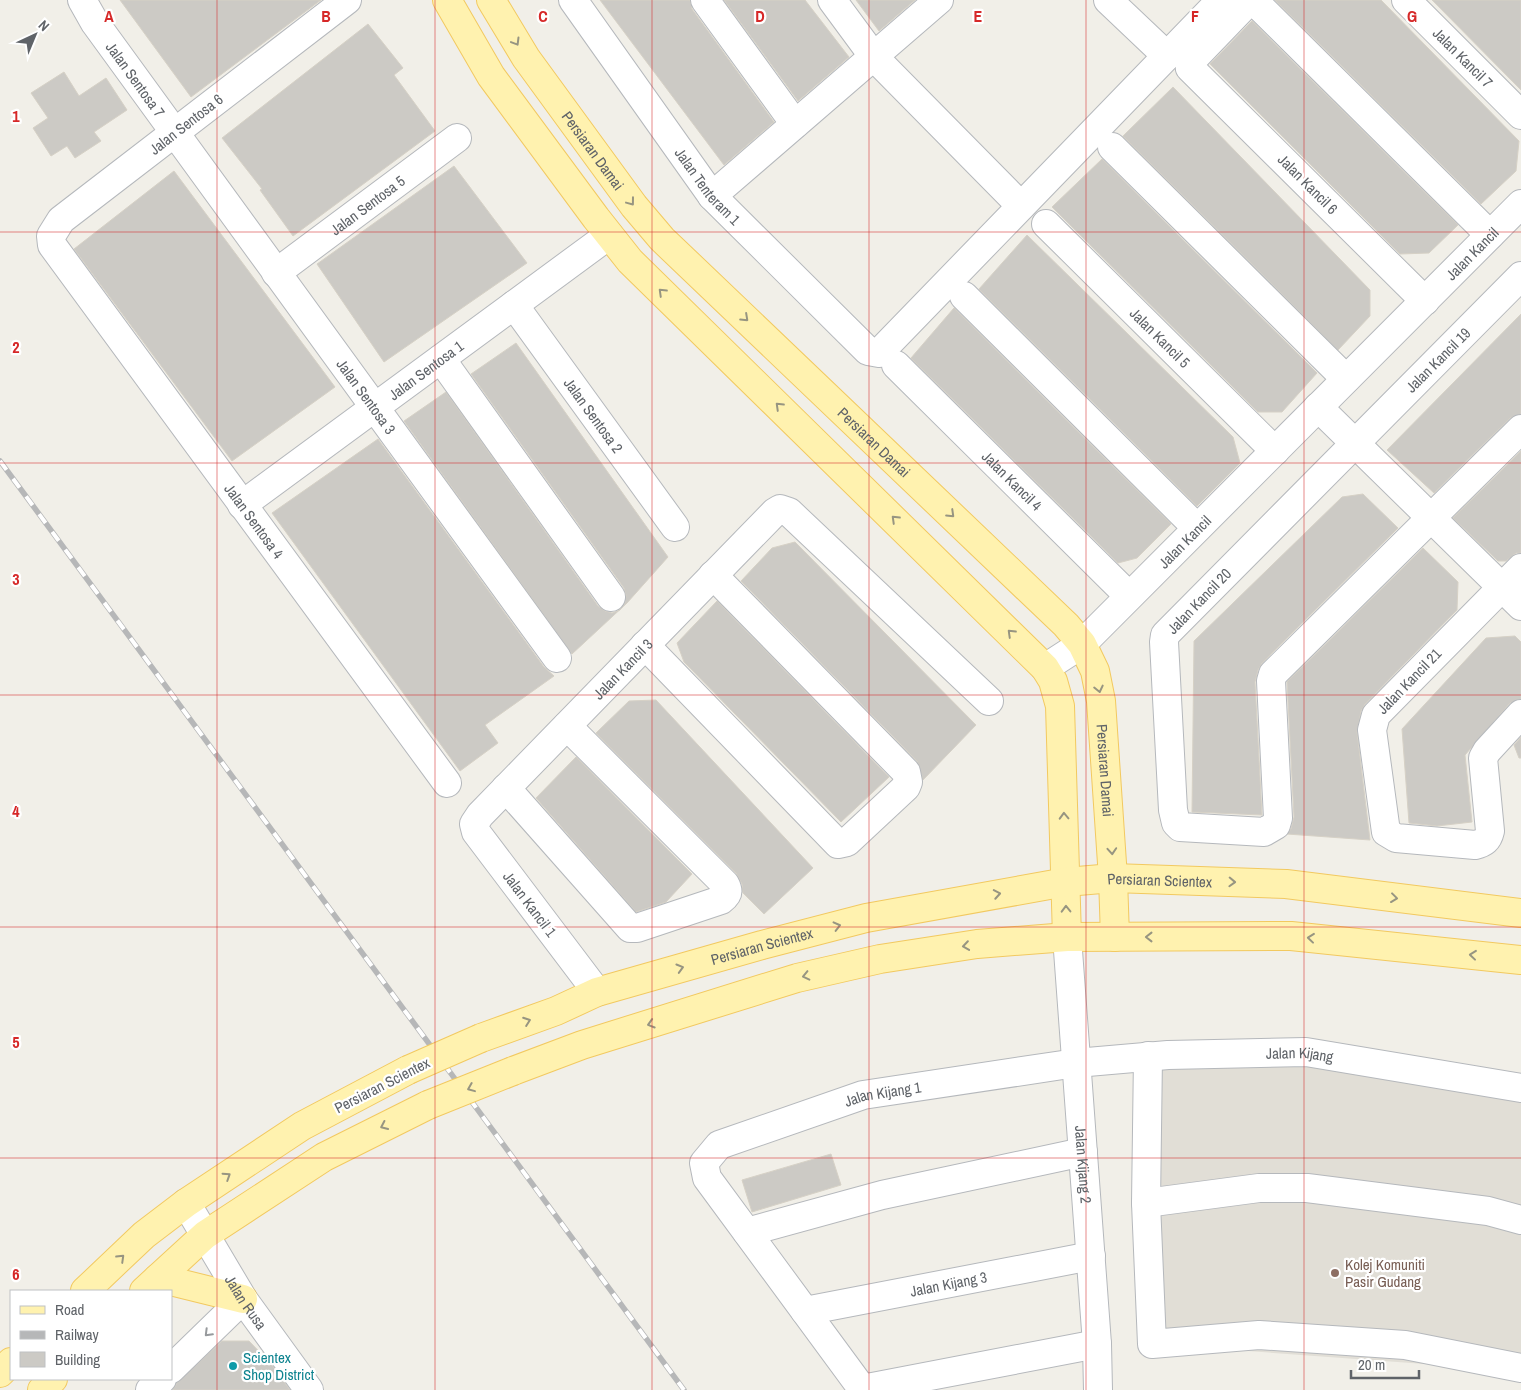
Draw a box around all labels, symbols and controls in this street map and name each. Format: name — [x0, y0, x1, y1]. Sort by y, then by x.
text: A — [104, 5, 114, 27]
text: B — [321, 5, 331, 27]
text: C — [538, 5, 548, 27]
text: D — [755, 5, 765, 27]
text: E — [974, 5, 983, 27]
text: F — [1191, 5, 1199, 27]
text: G — [1407, 5, 1417, 27]
north arrow — [10, 10, 60, 60]
text: N — [35, 16, 53, 35]
street label: Jalan Kancil 7 — [1429, 23, 1498, 92]
one-way arrow — [510, 36, 520, 45]
street label: Jalan Sentosa 7 — [101, 37, 170, 121]
street label: Jalan Sentosa 6 — [145, 88, 227, 159]
text: 1 — [12, 105, 20, 127]
street label: Persiaran Damai — [557, 107, 629, 194]
street label: Jalan Tenteram 1 — [670, 143, 746, 230]
street label: Jalan Kancil 6 — [1273, 149, 1343, 219]
street label: Jalan Sentosa 5 — [326, 170, 409, 240]
one-way arrow — [626, 196, 634, 205]
street label: Jalan Kancil — [1441, 222, 1503, 284]
one-way arrow — [659, 289, 668, 298]
street label: Jalan Kancil 5 — [1125, 303, 1195, 372]
one-way arrow — [740, 312, 749, 321]
street label: Jalan Kancil 19 — [1401, 323, 1475, 397]
street label: Jalan Sentosa 1 — [384, 335, 468, 405]
text: 2 — [12, 336, 20, 358]
street label: Jalan Sentosa 3 — [332, 354, 401, 438]
street label: Jalan Sentosa 2 — [559, 373, 628, 457]
street label: Persiaran Damai — [834, 402, 915, 482]
one-way arrow — [775, 403, 784, 412]
street label: Jalan Kancil 4 — [978, 446, 1047, 515]
street label: Jalan Sentosa 4 — [220, 479, 289, 563]
one-way arrow — [946, 509, 955, 518]
street label: Jalan Kancil — [1153, 510, 1215, 573]
one-way arrow — [892, 516, 901, 525]
street label: Jalan Kancil 20 — [1162, 563, 1236, 639]
text: 3 — [12, 568, 20, 590]
one-way arrow — [1008, 630, 1017, 639]
street label: Jalan Kancil 3 — [588, 633, 657, 704]
street label: Jalan Kancil 21 — [1372, 643, 1446, 719]
one-way arrow — [1093, 685, 1104, 694]
street label: Persiaran Damai — [1092, 723, 1119, 818]
text: 4 — [12, 800, 20, 822]
one-way arrow — [1058, 811, 1069, 819]
one-way arrow — [1106, 847, 1117, 855]
street label: Jalan Kancil 1 — [498, 867, 562, 941]
street label: Persiaran Scientex — [1106, 867, 1213, 892]
one-way arrow — [1228, 877, 1236, 888]
one-way arrow — [992, 890, 1001, 900]
one-way arrow — [1390, 892, 1398, 903]
one-way arrow — [1061, 905, 1071, 913]
one-way arrow — [833, 921, 841, 931]
street label: Persiaran Scientex — [708, 922, 816, 970]
one-way arrow — [1144, 932, 1152, 942]
one-way arrow — [1307, 933, 1315, 944]
one-way arrow — [961, 940, 969, 951]
one-way arrow — [1468, 950, 1476, 961]
one-way arrow — [676, 964, 684, 974]
one-way arrow — [802, 970, 811, 981]
one-way arrow — [522, 1017, 531, 1027]
one-way arrow — [647, 1018, 656, 1028]
text: 5 — [12, 1031, 20, 1053]
street label: Jalan Kijang — [1266, 1041, 1335, 1067]
street label: Persiaran Scientex — [331, 1052, 434, 1118]
street label: Jalan Kijang 1 — [841, 1076, 923, 1111]
one-way arrow — [467, 1082, 476, 1092]
one-way arrow — [380, 1120, 389, 1130]
street label: Jalan Kijang 2 — [1070, 1125, 1097, 1204]
one-way arrow — [221, 1173, 230, 1182]
place label: Kolej Komuniti Pasir Gudang — [1345, 1254, 1425, 1292]
one-way arrow — [115, 1255, 124, 1264]
text: 6 — [12, 1263, 20, 1285]
street label: Jalan Kijang 3 — [908, 1266, 989, 1301]
marker: Kolej Komuniti Pasir Gudang — [1329, 1267, 1341, 1279]
street label: Jalan Rusa — [220, 1271, 272, 1334]
legend — [10, 1290, 172, 1380]
text: Road — [55, 1299, 84, 1320]
text: Railway — [55, 1324, 100, 1345]
one-way arrow — [205, 1327, 214, 1336]
place label: Scientex Shop District — [243, 1347, 315, 1385]
scale bar — [1351, 1348, 1418, 1380]
text: Building — [55, 1349, 100, 1370]
text: 20 m — [1358, 1354, 1385, 1375]
marker: Scientex Shop District — [227, 1360, 239, 1372]

